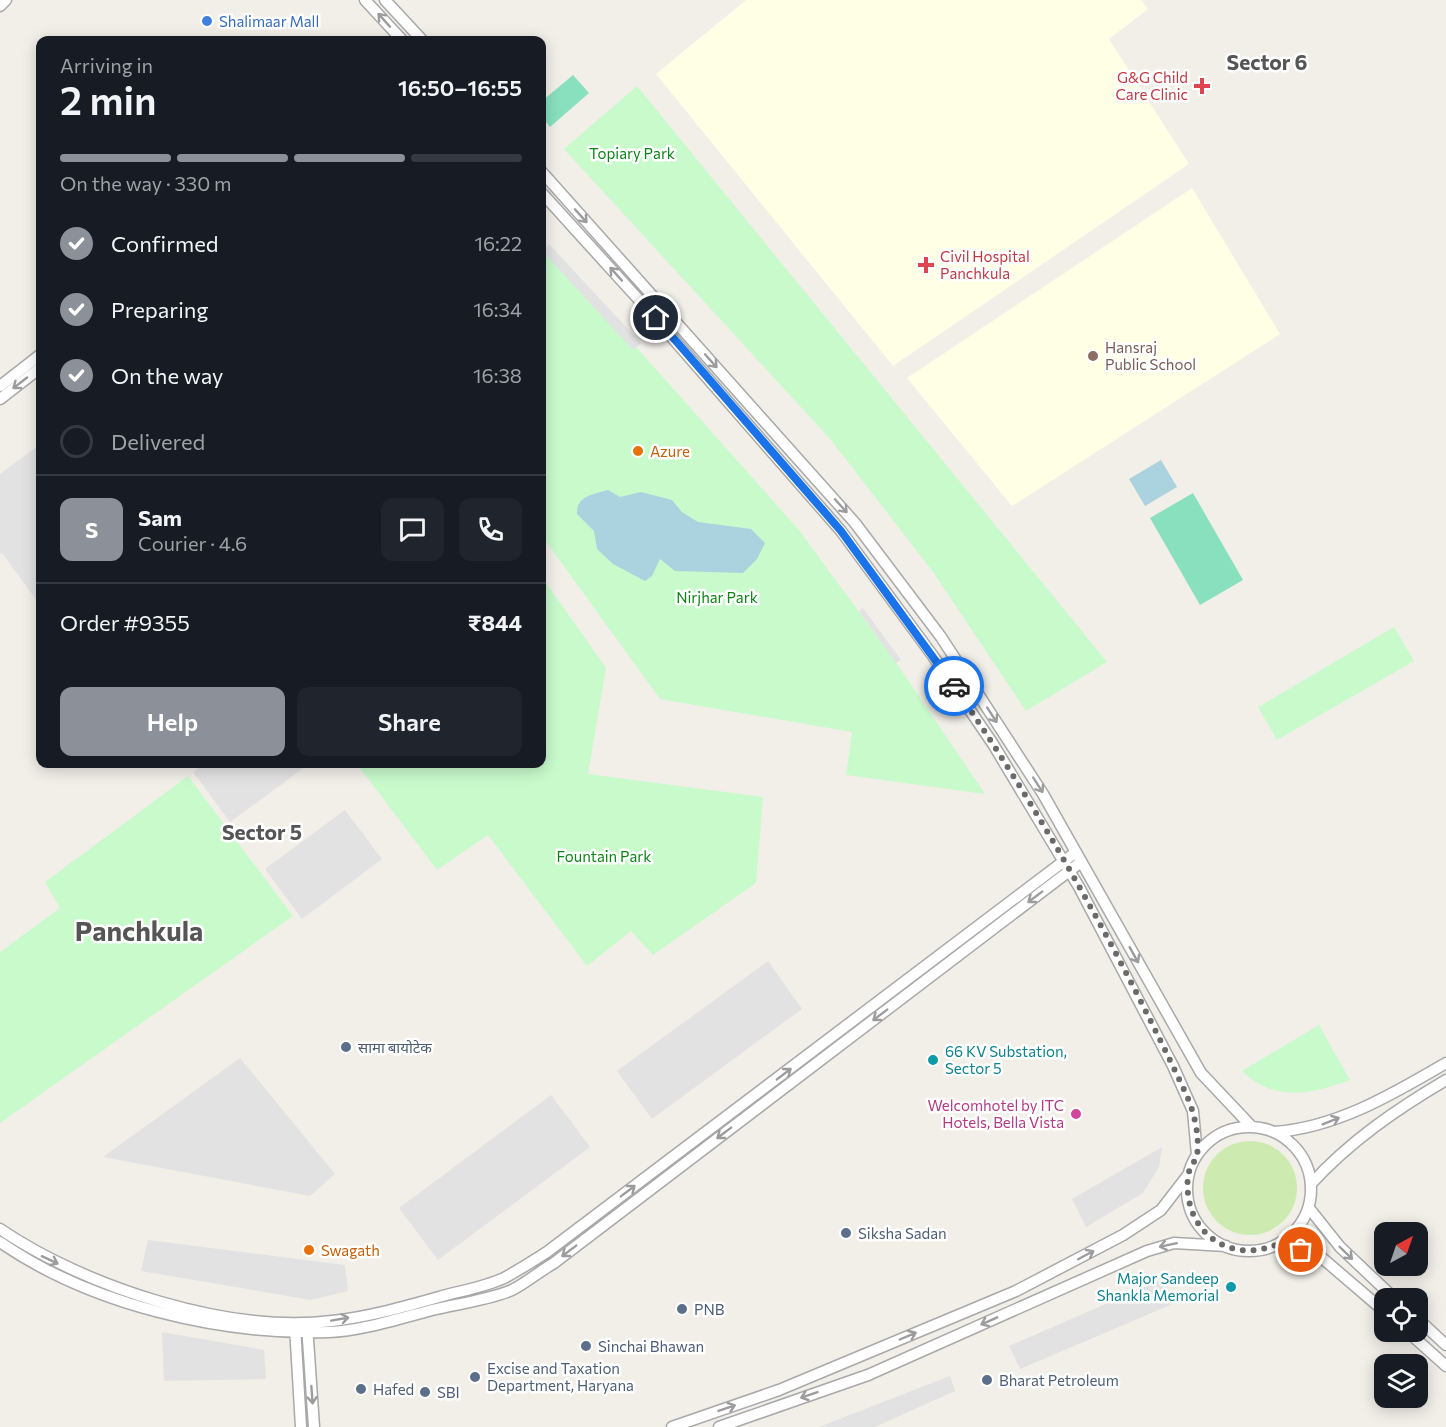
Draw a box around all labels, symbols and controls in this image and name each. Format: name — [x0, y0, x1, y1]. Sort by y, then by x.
place label: Shalimaar Mall — [219, 12, 319, 30]
one-way arrow — [377, 13, 391, 28]
marker: Shalimaar Mall — [200, 14, 214, 28]
district label: Sector 6 — [1227, 49, 1307, 74]
text: Arriving in — [60, 53, 153, 77]
place label: G&G Child Care Clinic — [1116, 68, 1188, 103]
text: 16:50–16:55 — [398, 74, 522, 101]
text: 2 min — [60, 75, 157, 123]
marker: G&G Child Care Clinic — [1193, 77, 1211, 95]
park label: Topiary Park — [589, 144, 675, 162]
text: On the way · 330 m — [60, 171, 232, 195]
one-way arrow — [574, 208, 588, 223]
icon: check — [60, 227, 93, 260]
text: Confirmed — [111, 230, 218, 257]
text: 16:22 — [474, 231, 522, 255]
place label: Civil Hospital Panchkula — [940, 247, 1030, 282]
marker: Civil Hospital Panchkula — [917, 256, 935, 274]
one-way arrow — [609, 267, 623, 282]
pin — [630, 292, 681, 343]
icon: check — [60, 293, 93, 326]
text: Preparing — [111, 296, 208, 323]
text: 16:34 — [473, 297, 522, 321]
icon: home — [639, 301, 672, 334]
place label: Hansraj Public School — [1105, 338, 1196, 373]
marker: Hansraj Public School — [1086, 349, 1100, 363]
one-way arrow — [704, 353, 718, 368]
icon: check — [60, 359, 93, 392]
text: On the way — [111, 362, 223, 389]
text: 16:38 — [473, 363, 522, 387]
one-way arrow — [13, 377, 29, 390]
text: Delivered — [111, 428, 205, 455]
place label: Azure — [650, 442, 690, 460]
marker: Azure — [631, 444, 645, 458]
button: chat — [381, 498, 444, 561]
button: phone — [459, 498, 522, 561]
one-way arrow — [834, 499, 848, 514]
text: Sam — [138, 504, 182, 531]
text: S — [85, 516, 98, 543]
text: Courier · 4.6 — [138, 531, 247, 555]
park label: Nirjhar Park — [676, 588, 758, 606]
text: Order #9355 — [60, 609, 190, 636]
text: ₹844 — [468, 609, 522, 636]
courier — [924, 656, 984, 716]
icon: car — [938, 670, 971, 703]
button: Help — [60, 687, 285, 756]
button: Share — [297, 687, 522, 756]
one-way arrow — [986, 706, 998, 723]
one-way arrow — [1031, 777, 1044, 794]
district label: Sector 5 — [222, 819, 302, 844]
park label: Fountain Park — [557, 847, 651, 865]
one-way arrow — [1027, 891, 1043, 904]
district label: Panchkula — [75, 914, 203, 947]
one-way arrow — [1128, 946, 1140, 963]
one-way arrow — [872, 1009, 888, 1022]
place label: सामा बायोटेक — [358, 1038, 432, 1056]
marker: सामा बायोटेक — [339, 1040, 353, 1054]
place label: 66 KV Substation, Sector 5 — [945, 1042, 1067, 1077]
marker: 66 KV Substation, Sector 5 — [926, 1053, 940, 1067]
one-way arrow — [775, 1068, 791, 1080]
place label: Welcomhotel by ITC Hotels, Bella Vista — [928, 1096, 1064, 1131]
marker: Welcomhotel by ITC Hotels, Bella Vista — [1069, 1107, 1083, 1121]
one-way arrow — [1321, 1115, 1340, 1126]
one-way arrow — [717, 1127, 733, 1140]
one-way arrow — [620, 1185, 636, 1198]
north arrow — [1374, 1222, 1428, 1276]
map controls — [1374, 1222, 1428, 1408]
place label: Siksha Sadan — [858, 1224, 947, 1242]
pin — [1275, 1224, 1326, 1275]
marker: Siksha Sadan — [839, 1226, 853, 1240]
icon: bag — [1284, 1233, 1317, 1266]
one-way arrow — [1159, 1240, 1178, 1251]
place label: Swagath — [321, 1241, 380, 1259]
marker: Swagath — [302, 1243, 316, 1257]
one-way arrow — [561, 1245, 577, 1258]
one-way arrow — [1339, 1246, 1354, 1260]
one-way arrow — [1076, 1249, 1094, 1260]
one-way arrow — [40, 1255, 58, 1266]
place label: Major Sandeep Shankla Memorial — [1097, 1269, 1219, 1304]
marker: Major Sandeep Shankla Memorial — [1224, 1280, 1238, 1294]
button: locate — [1374, 1288, 1428, 1342]
place label: PNB — [694, 1300, 725, 1318]
marker: PNB — [675, 1302, 689, 1316]
one-way arrow — [329, 1313, 349, 1324]
one-way arrow — [980, 1316, 998, 1327]
one-way arrow — [899, 1330, 917, 1341]
place label: Sinchai Bhawan — [598, 1337, 704, 1355]
marker: Sinchai Bhawan — [579, 1339, 593, 1353]
button: layers — [1374, 1354, 1428, 1408]
place label: Excise and Taxation Department, Haryana — [487, 1359, 634, 1394]
marker: Excise and Taxation Department, Haryana — [468, 1370, 482, 1384]
place label: Bharat Petroleum — [999, 1371, 1119, 1389]
marker: Bharat Petroleum — [980, 1373, 994, 1387]
place label: Hafed — [373, 1380, 414, 1398]
marker: Hafed — [354, 1382, 368, 1396]
place label: SBI — [437, 1383, 460, 1401]
one-way arrow — [307, 1385, 318, 1405]
marker: SBI — [418, 1385, 432, 1399]
one-way arrow — [800, 1391, 819, 1402]
one-way arrow — [717, 1401, 736, 1412]

